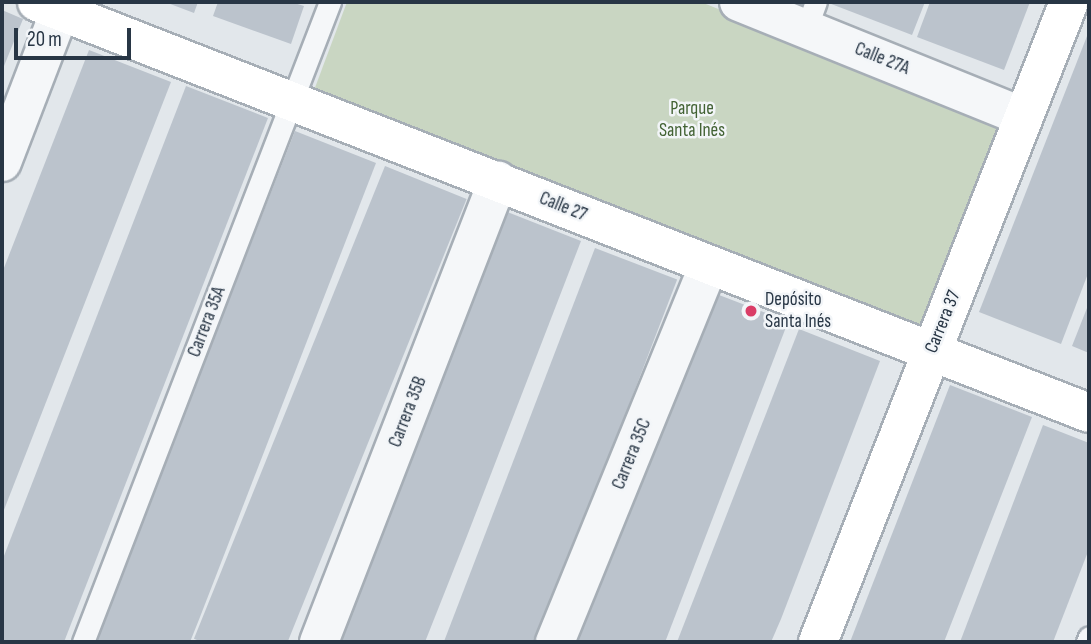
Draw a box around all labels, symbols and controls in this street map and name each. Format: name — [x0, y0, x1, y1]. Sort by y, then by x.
scale bar — [18, 14, 135, 58]
text: 20 m — [27, 27, 62, 52]
street label: Calle 27A — [851, 38, 913, 80]
park label: Parque Santa Inés — [659, 98, 725, 142]
street label: Calle 27 — [536, 187, 590, 227]
street label: Carrera 35A — [183, 284, 231, 360]
street label: Carrera 37 — [920, 287, 966, 357]
place label: Depósito Santa Inés — [765, 289, 831, 333]
marker: Depósito Santa Inés — [743, 303, 759, 319]
street label: Carrera 35B — [384, 373, 432, 451]
street label: Carrera 35C — [607, 415, 657, 493]

